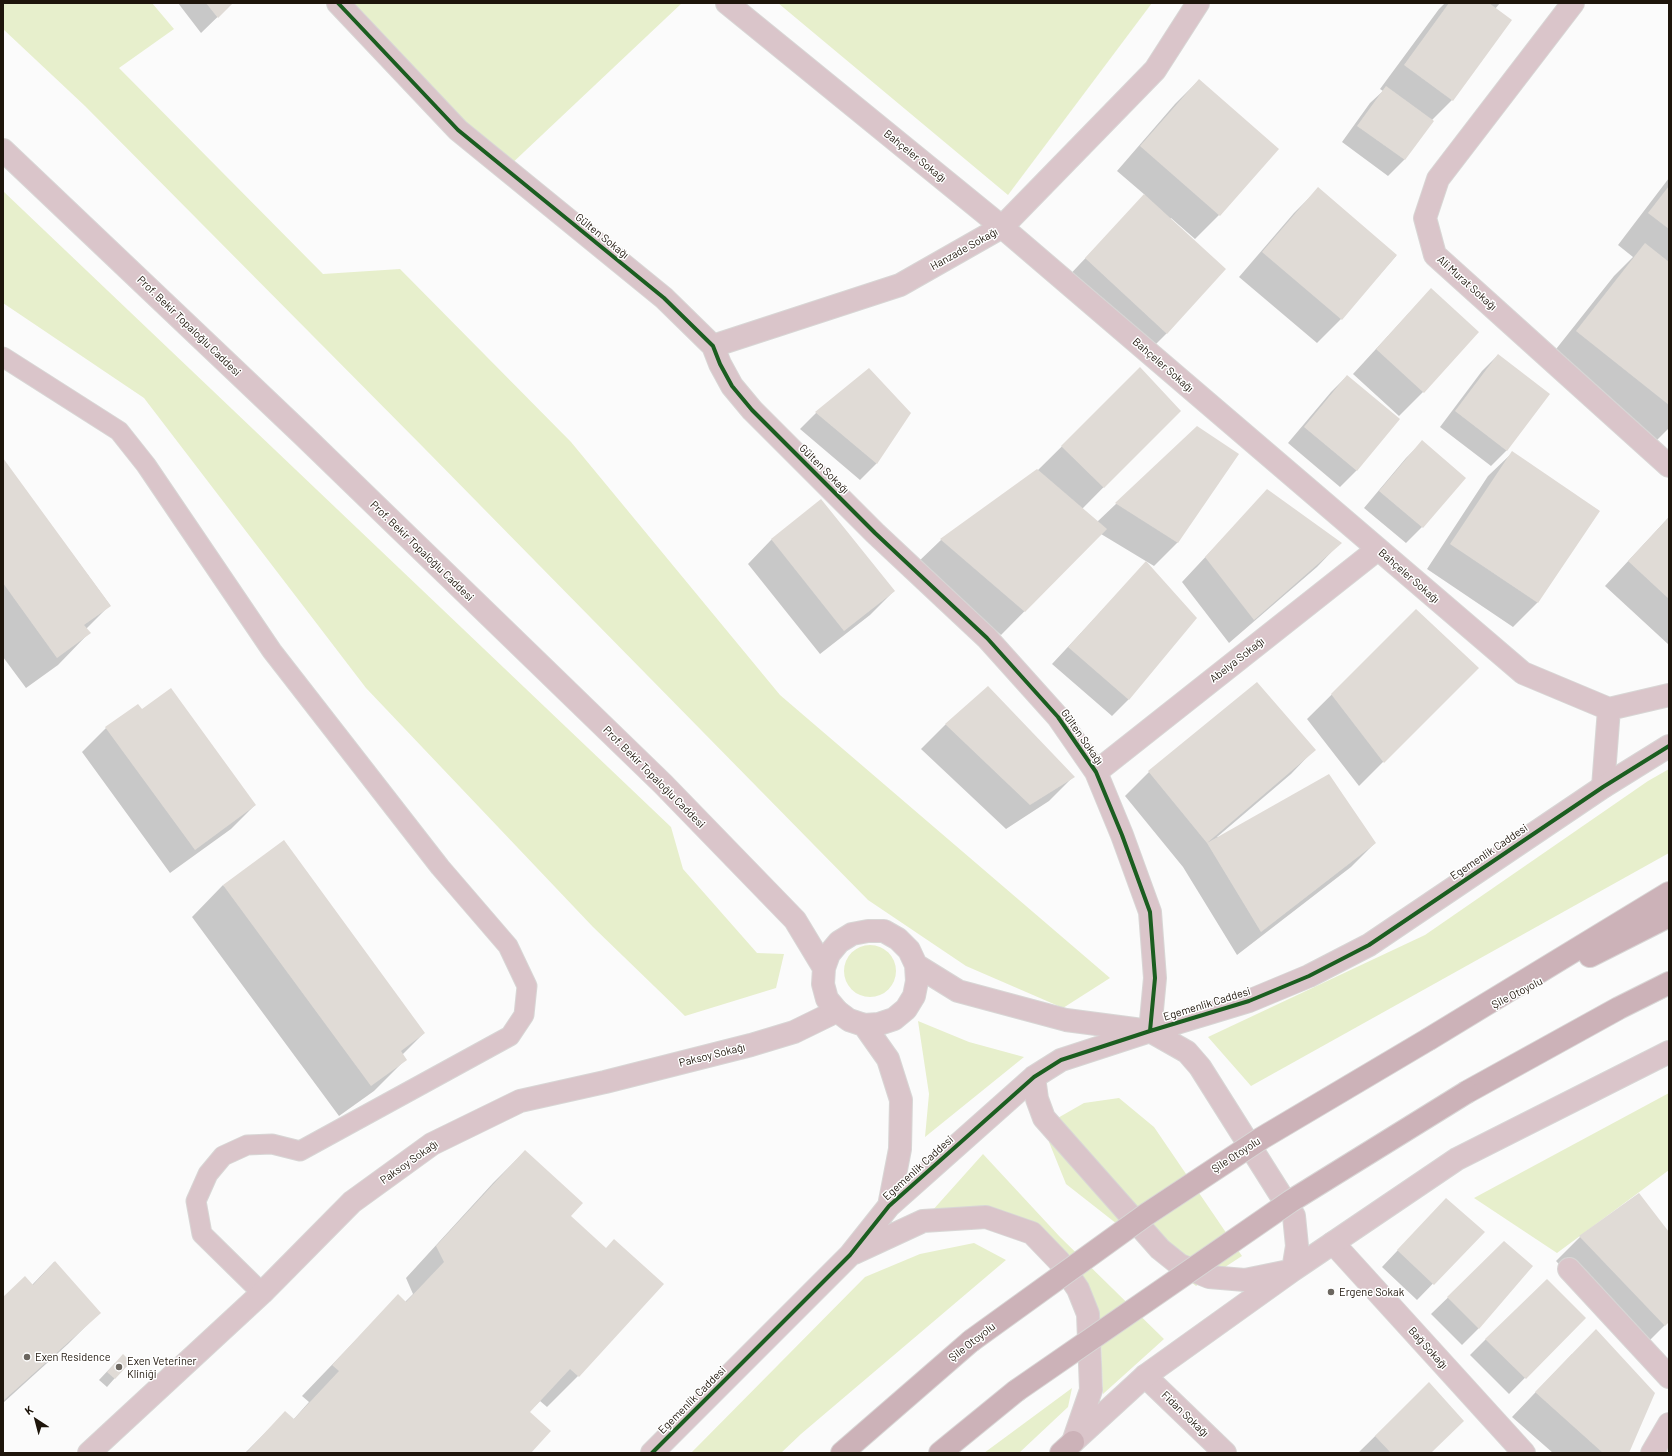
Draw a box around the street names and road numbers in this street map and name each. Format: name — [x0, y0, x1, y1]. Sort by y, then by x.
street label: Bahçeler Sokağı — [881, 127, 949, 185]
street label: Gülten Sokağı — [573, 211, 631, 261]
street label: Hanzade Sokağı — [928, 225, 1000, 273]
street label: Ali Murat Sokağı — [1435, 253, 1499, 313]
street label: Prof. Bekir Topaloğlu Caddesi — [135, 273, 243, 379]
street label: Bahçeler Sokağı — [1130, 335, 1196, 395]
street label: Gülten Sokağı — [796, 441, 852, 497]
street label: Prof. Bekir Topaloğlu Caddesi — [368, 498, 476, 604]
street label: Bahçeler Sokağı — [1376, 546, 1442, 606]
street label: Abelya Sokağı — [1207, 635, 1267, 685]
street label: Gülten Sokağı — [1058, 707, 1106, 767]
street label: Prof. Bekir Topaloğlu Caddesi — [600, 723, 708, 831]
street label: Egemenlik Caddesi — [1448, 821, 1530, 883]
street label: Şile Otoyolu — [1489, 975, 1545, 1011]
street label: Egemenlik Caddesi — [1162, 984, 1252, 1024]
street label: Paksoy Sokağı — [678, 1040, 746, 1070]
street label: Egemenlik Caddesi — [880, 1133, 956, 1203]
street label: Şile Otoyolu — [1209, 1134, 1263, 1176]
street label: Paksoy Sokağı — [378, 1137, 440, 1187]
street label: Şile Otoyolu — [946, 1320, 998, 1364]
street label: Bağ Sokağı — [1406, 1324, 1450, 1372]
street label: Egemenlik Caddesi — [655, 1363, 729, 1437]
street label: Fidan Sokağı — [1159, 1388, 1211, 1440]

